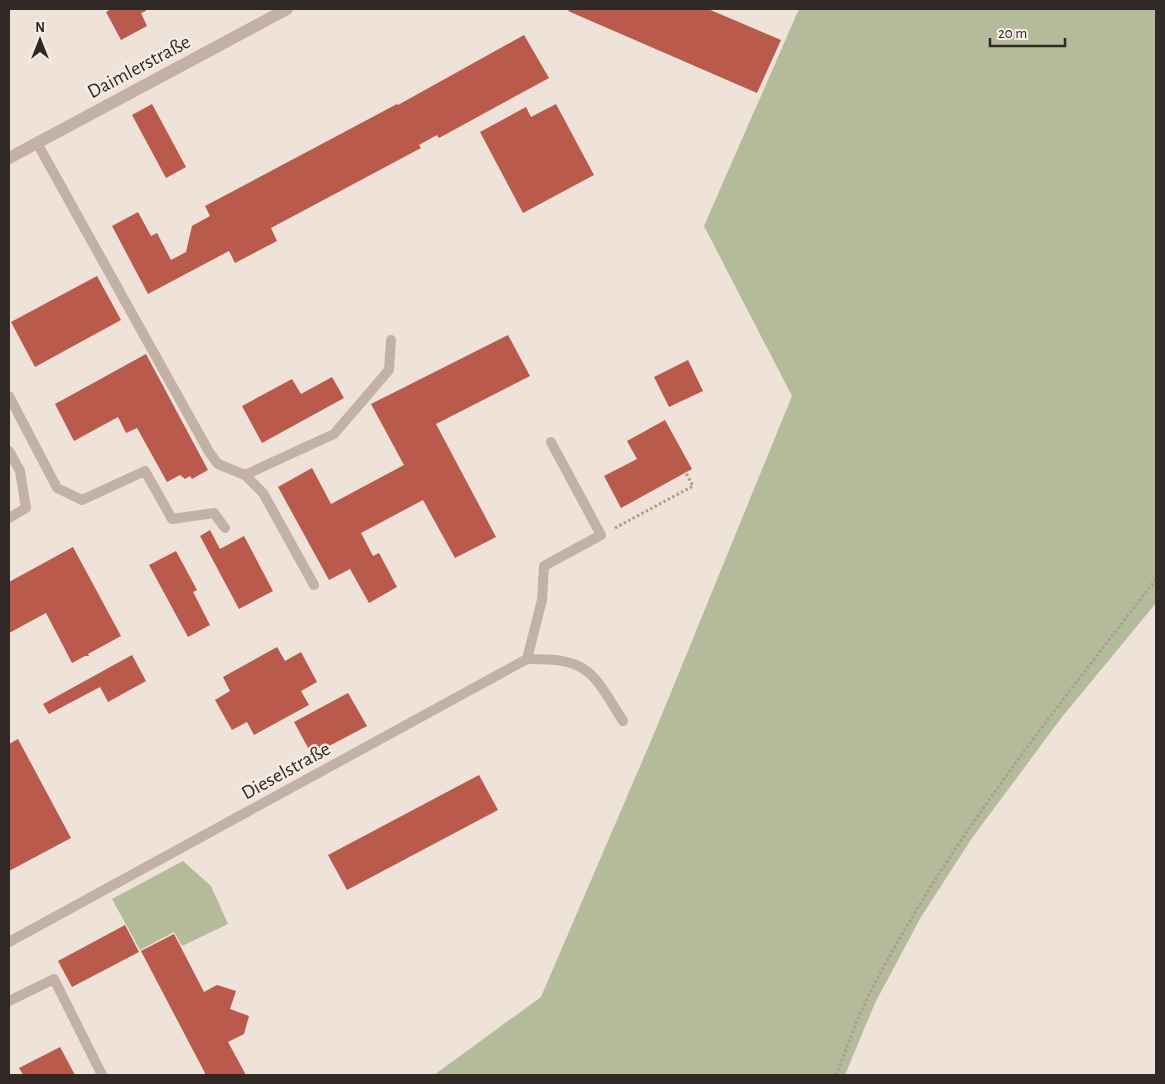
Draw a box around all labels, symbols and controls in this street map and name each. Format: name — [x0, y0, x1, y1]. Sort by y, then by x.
north arrow — [15, 15, 65, 65]
scale bar — [990, 15, 1065, 47]
text: N — [35, 21, 45, 35]
text: 20 m — [998, 26, 1027, 41]
street label: Daimlerstraße — [84, 32, 194, 102]
street label: Dieselstraße — [238, 738, 334, 804]

